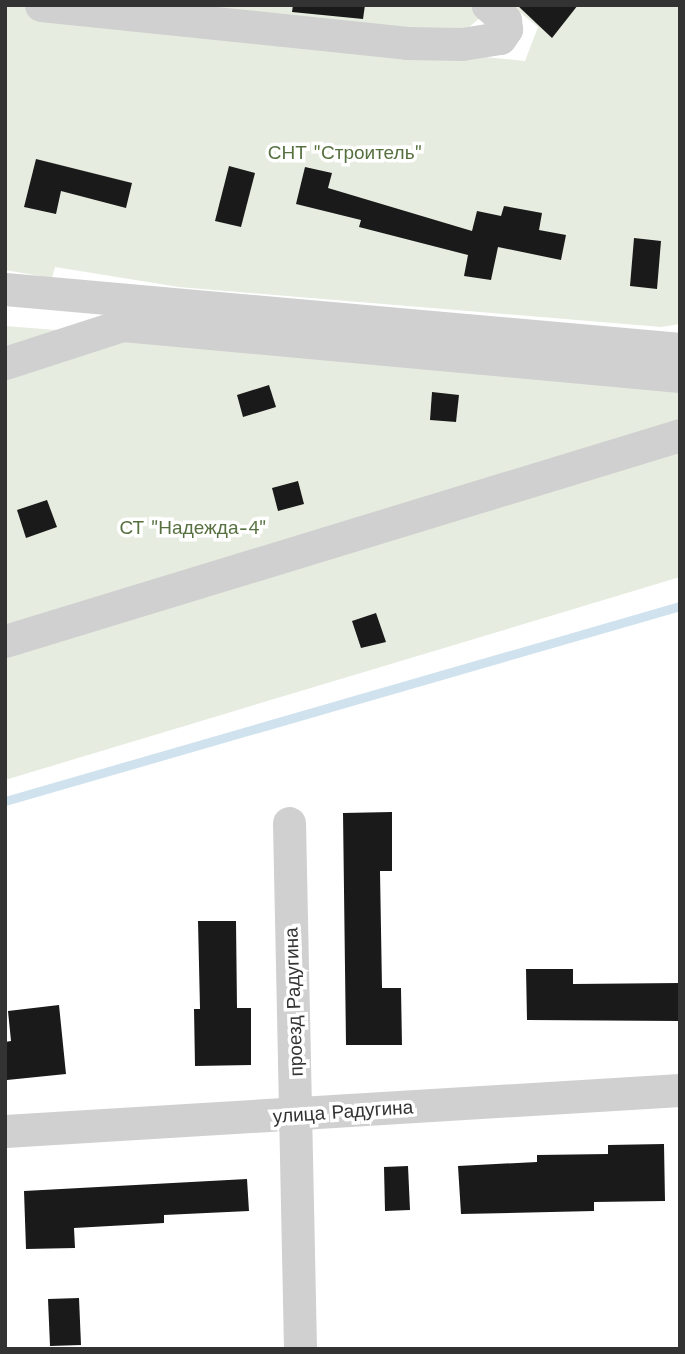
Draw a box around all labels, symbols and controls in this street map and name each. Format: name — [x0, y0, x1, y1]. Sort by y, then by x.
park label: СНТ "Строитель" — [268, 142, 422, 164]
park label: СТ "Надежда-4" — [120, 517, 266, 539]
street label: проезд Радугина — [280, 927, 308, 1077]
street label: улица Радугина — [272, 1096, 414, 1128]

